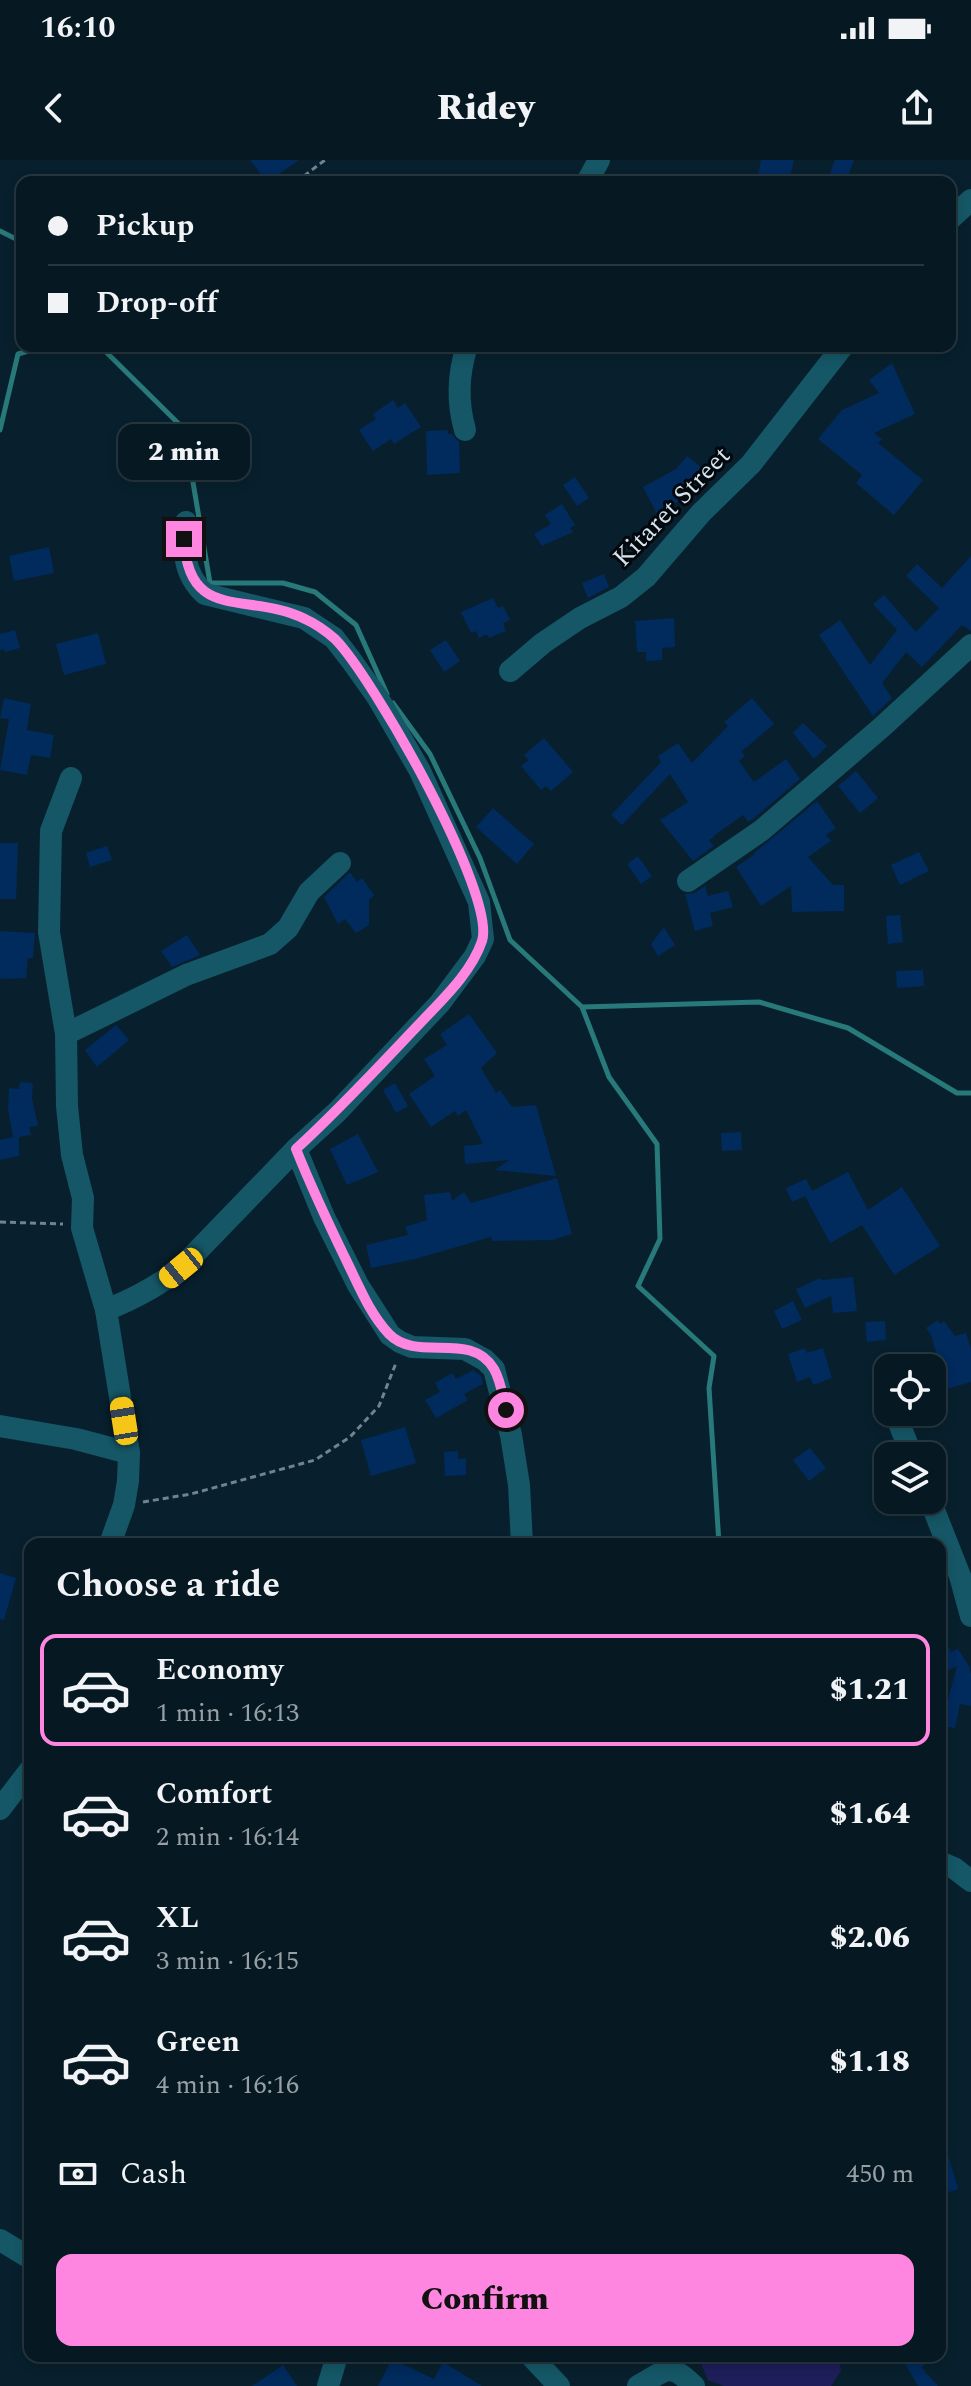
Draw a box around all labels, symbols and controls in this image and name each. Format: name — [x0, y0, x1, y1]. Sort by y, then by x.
text: 16:10 — [40, 5, 115, 51]
text: Ridey — [437, 81, 534, 136]
icon: back — [32, 86, 76, 130]
icon: share — [895, 86, 939, 130]
text: Pickup — [96, 203, 194, 249]
text: Drop-off — [96, 280, 217, 326]
callout: 2 min — [118, 423, 250, 479]
text: 2 min — [148, 432, 220, 472]
street label: Kitaret Street — [603, 437, 740, 576]
route end — [166, 521, 202, 557]
car — [155, 1244, 207, 1292]
map controls — [874, 1354, 946, 1514]
button: locate — [874, 1354, 946, 1426]
route start — [488, 1392, 524, 1428]
car — [108, 1395, 140, 1447]
button: layers — [874, 1442, 946, 1514]
text: Choose a ride — [56, 1558, 280, 1613]
text: Economy — [156, 1647, 283, 1693]
icon: car — [60, 1654, 132, 1726]
text: $1.21 — [830, 1667, 910, 1713]
text: 1 min · 16:13 — [156, 1693, 299, 1733]
text: Comfort — [156, 1771, 272, 1817]
icon: car — [60, 1778, 132, 1850]
text: $1.64 — [830, 1791, 910, 1837]
text: 2 min · 16:14 — [156, 1817, 299, 1857]
text: XL — [156, 1895, 199, 1941]
icon: car — [60, 1902, 132, 1974]
text: $2.06 — [830, 1915, 910, 1961]
text: 3 min · 16:15 — [156, 1941, 299, 1981]
text: Green — [156, 2019, 240, 2065]
icon: car — [60, 2026, 132, 2098]
text: $1.18 — [830, 2039, 910, 2085]
text: 4 min · 16:16 — [156, 2065, 299, 2105]
text: Cash — [120, 2151, 187, 2197]
icon: cash — [56, 2152, 100, 2196]
text: 450 m — [846, 2154, 914, 2194]
button: Confirm — [56, 2254, 914, 2346]

